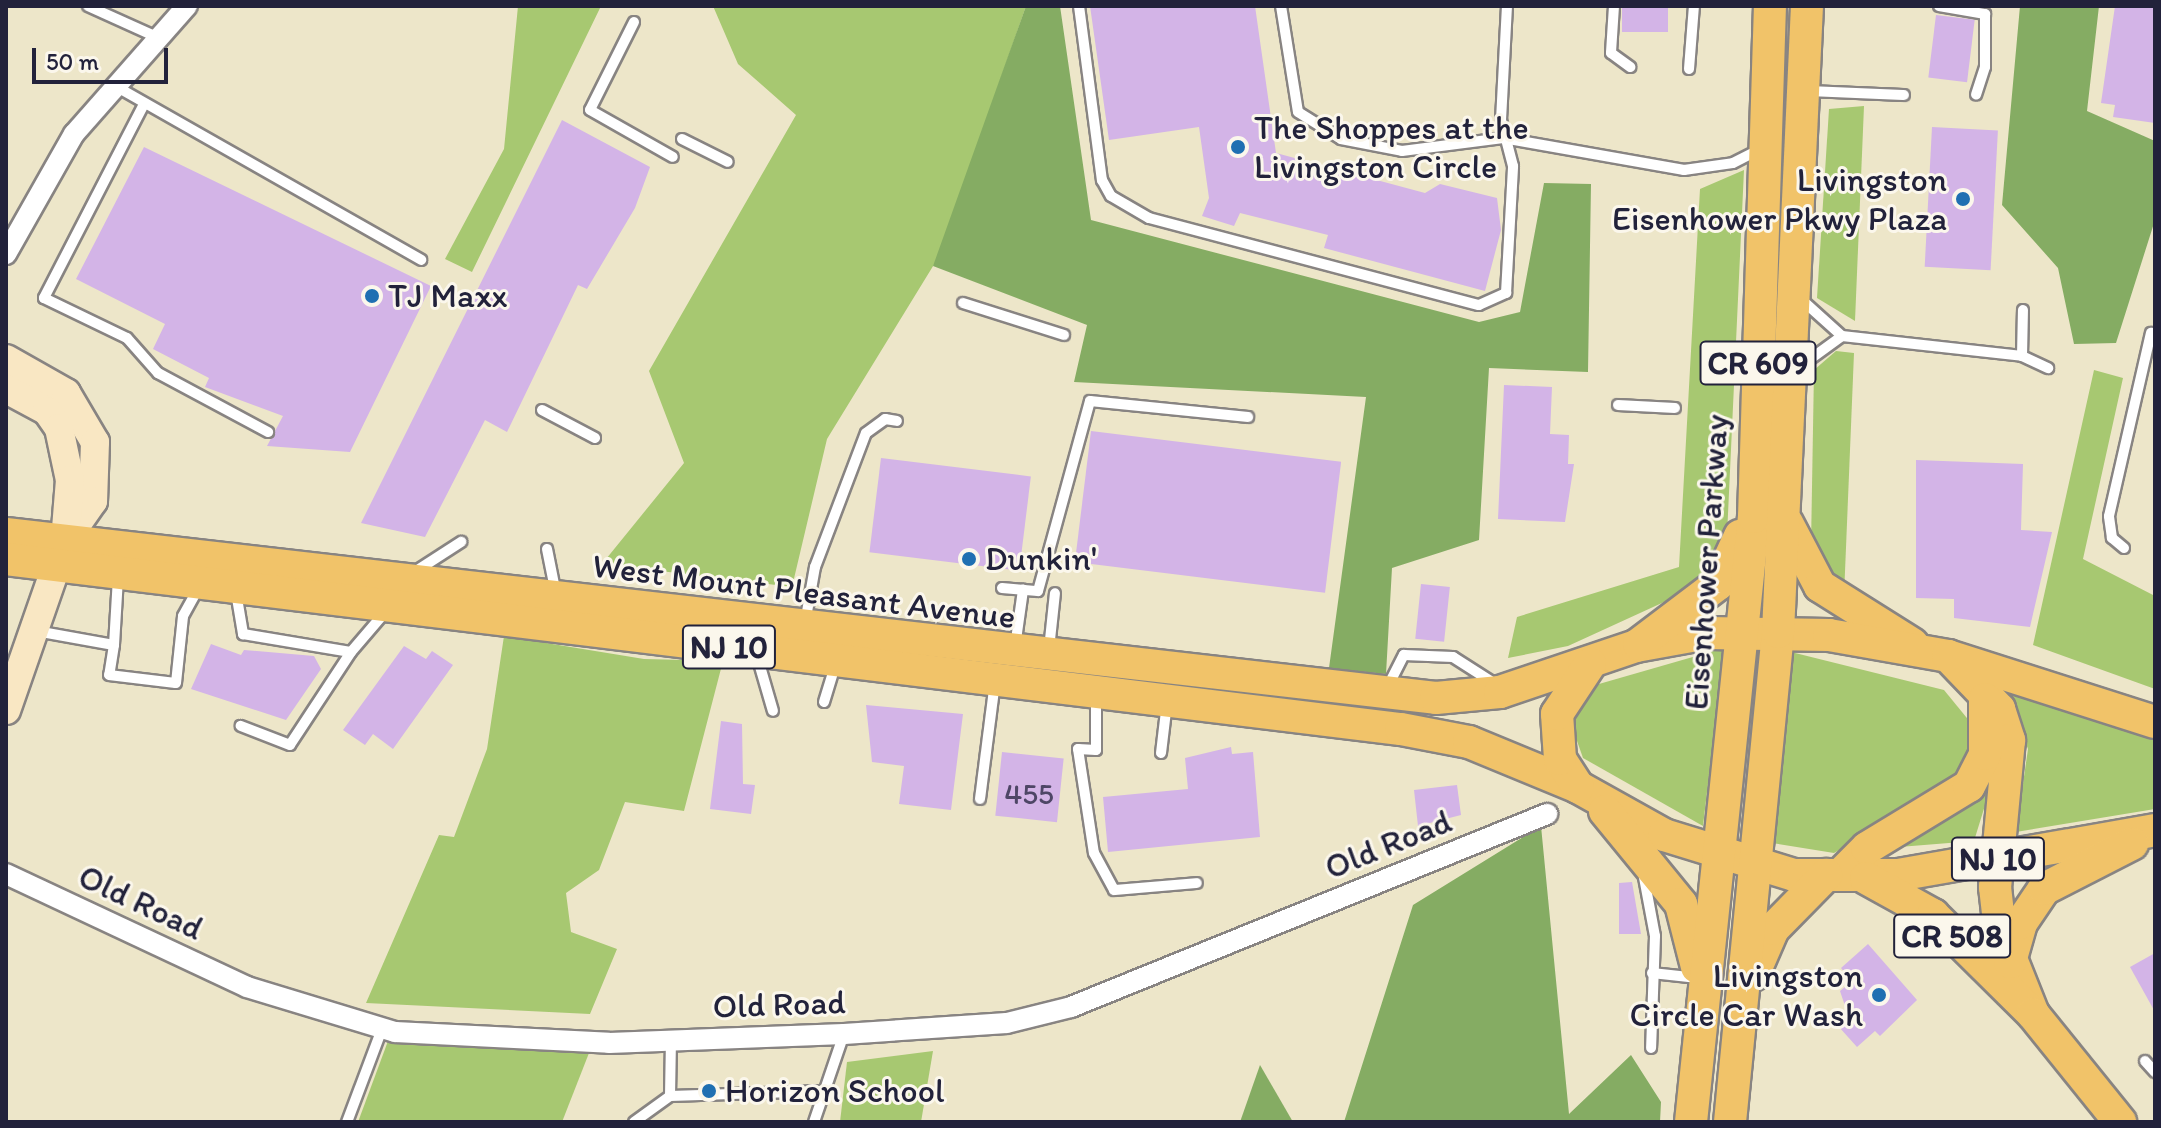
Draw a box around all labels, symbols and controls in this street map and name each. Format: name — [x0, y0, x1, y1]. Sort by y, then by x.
scale bar — [36, 32, 172, 82]
text: 50 m — [46, 47, 99, 76]
place label: The Shoppes at the Livingston Circle — [1254, 107, 1528, 186]
marker: The Shoppes at the Livingston Circle — [1229, 138, 1247, 156]
place label: Livingston Eisenhower Pkwy Plaza — [1612, 159, 1947, 238]
marker: Livingston Eisenhower Pkwy Plaza — [1954, 190, 1972, 208]
place label: TJ Maxx — [388, 276, 508, 316]
marker: TJ Maxx — [363, 287, 381, 305]
road number: CR 609 — [1698, 335, 1818, 391]
street label: Eisenhower Parkway — [1675, 414, 1737, 710]
place label: Dunkin' — [985, 539, 1097, 579]
street label: West Mount Pleasant Avenue — [592, 545, 1016, 637]
marker: Dunkin' — [960, 550, 978, 568]
road number: NJ 10 — [681, 619, 777, 675]
house number: 455 — [1004, 776, 1054, 812]
street label: Old Road — [1319, 800, 1457, 888]
road number: NJ 10 — [1950, 831, 2046, 887]
street label: Old Road — [72, 855, 210, 949]
road number: CR 508 — [1892, 908, 2012, 964]
place label: Livingston Circle Car Wash — [1631, 955, 1863, 1034]
street label: Old Road — [712, 981, 846, 1027]
marker: Livingston Circle Car Wash — [1870, 986, 1888, 1004]
place label: Horizon School — [725, 1071, 945, 1111]
marker: Horizon School — [700, 1082, 718, 1100]

